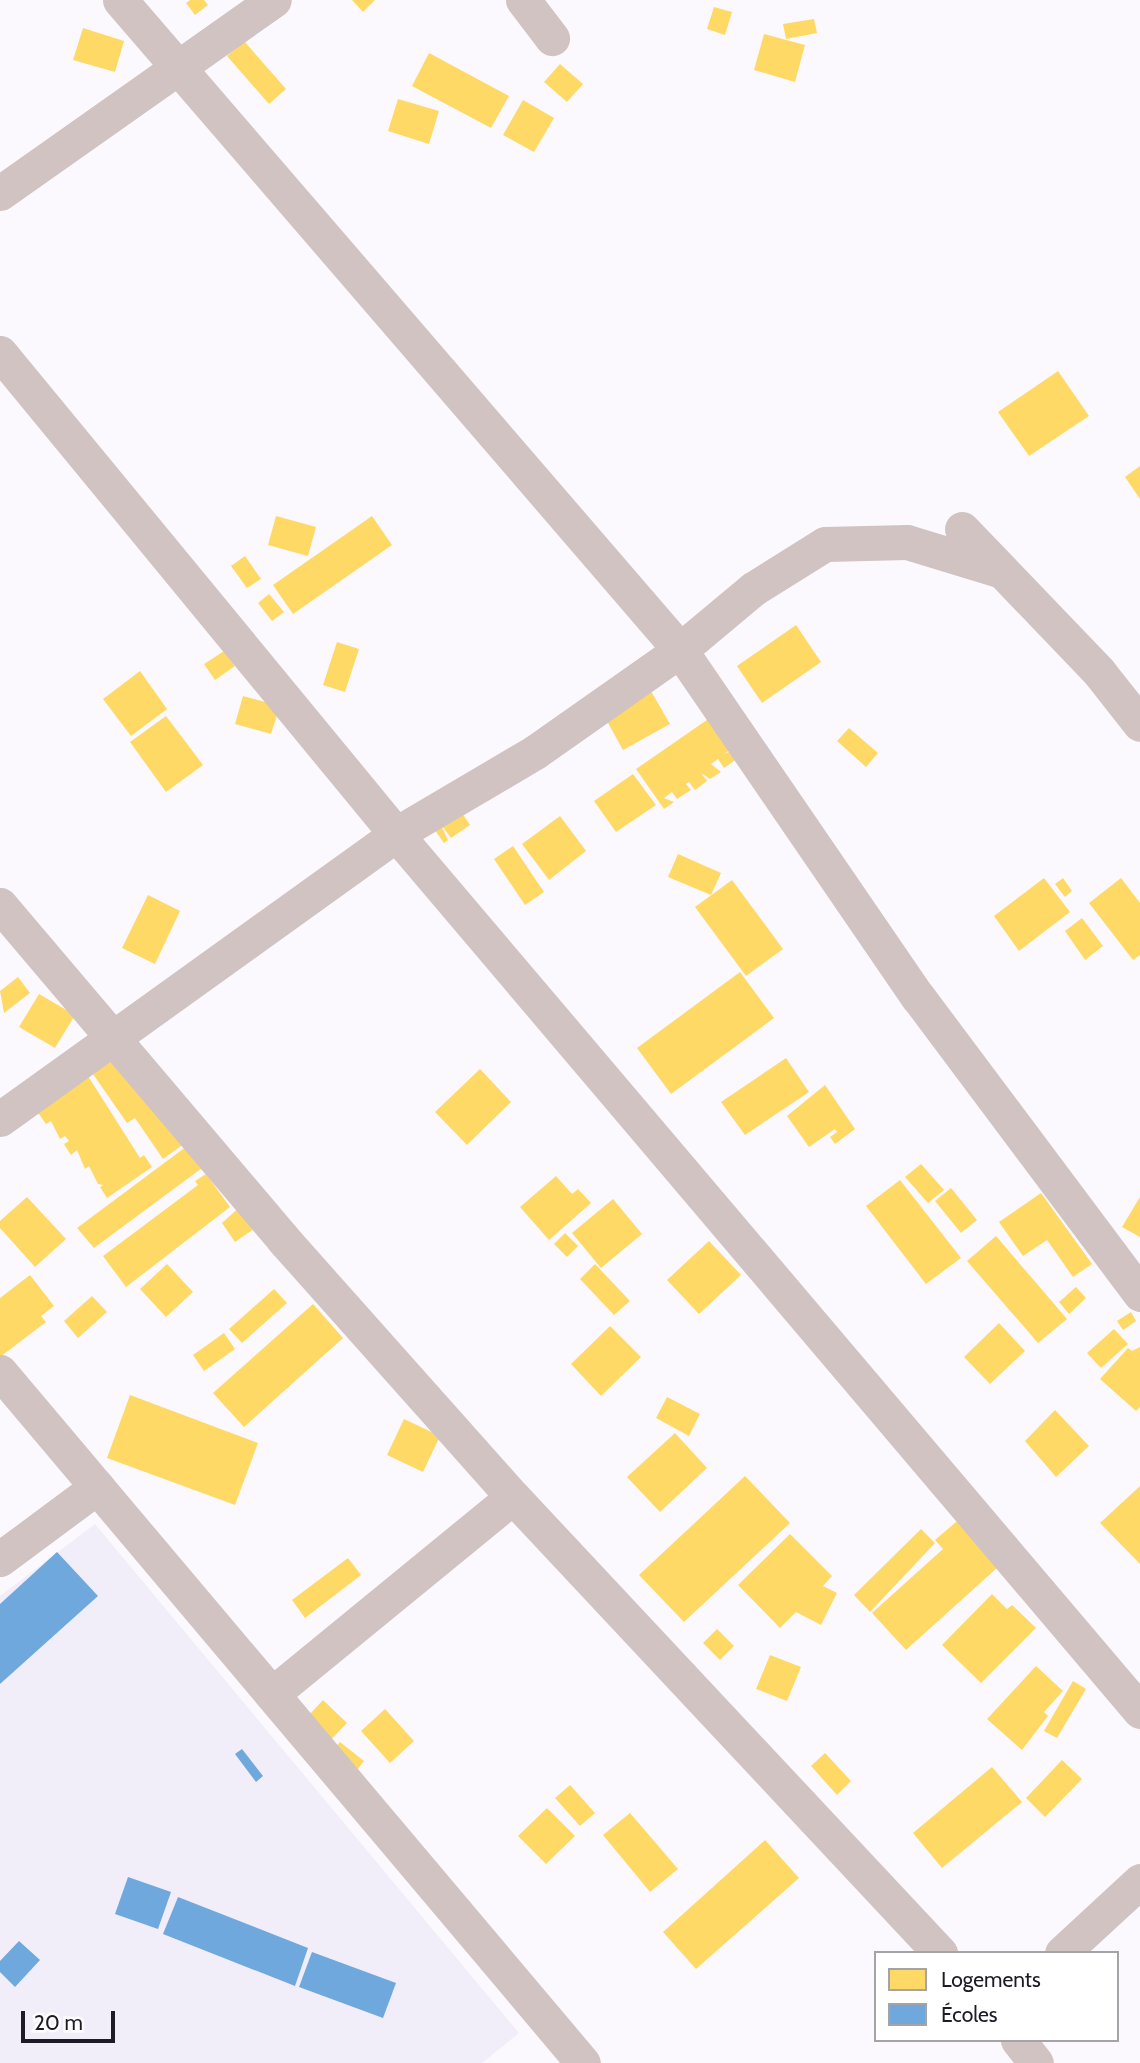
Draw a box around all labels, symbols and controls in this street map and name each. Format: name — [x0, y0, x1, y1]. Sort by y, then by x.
legend — [874, 1951, 1119, 2042]
text: Logements — [941, 1967, 1041, 1992]
scale bar — [24, 1996, 119, 2040]
text: Écoles — [941, 2002, 998, 2027]
text: 20 m — [34, 2010, 83, 2035]

